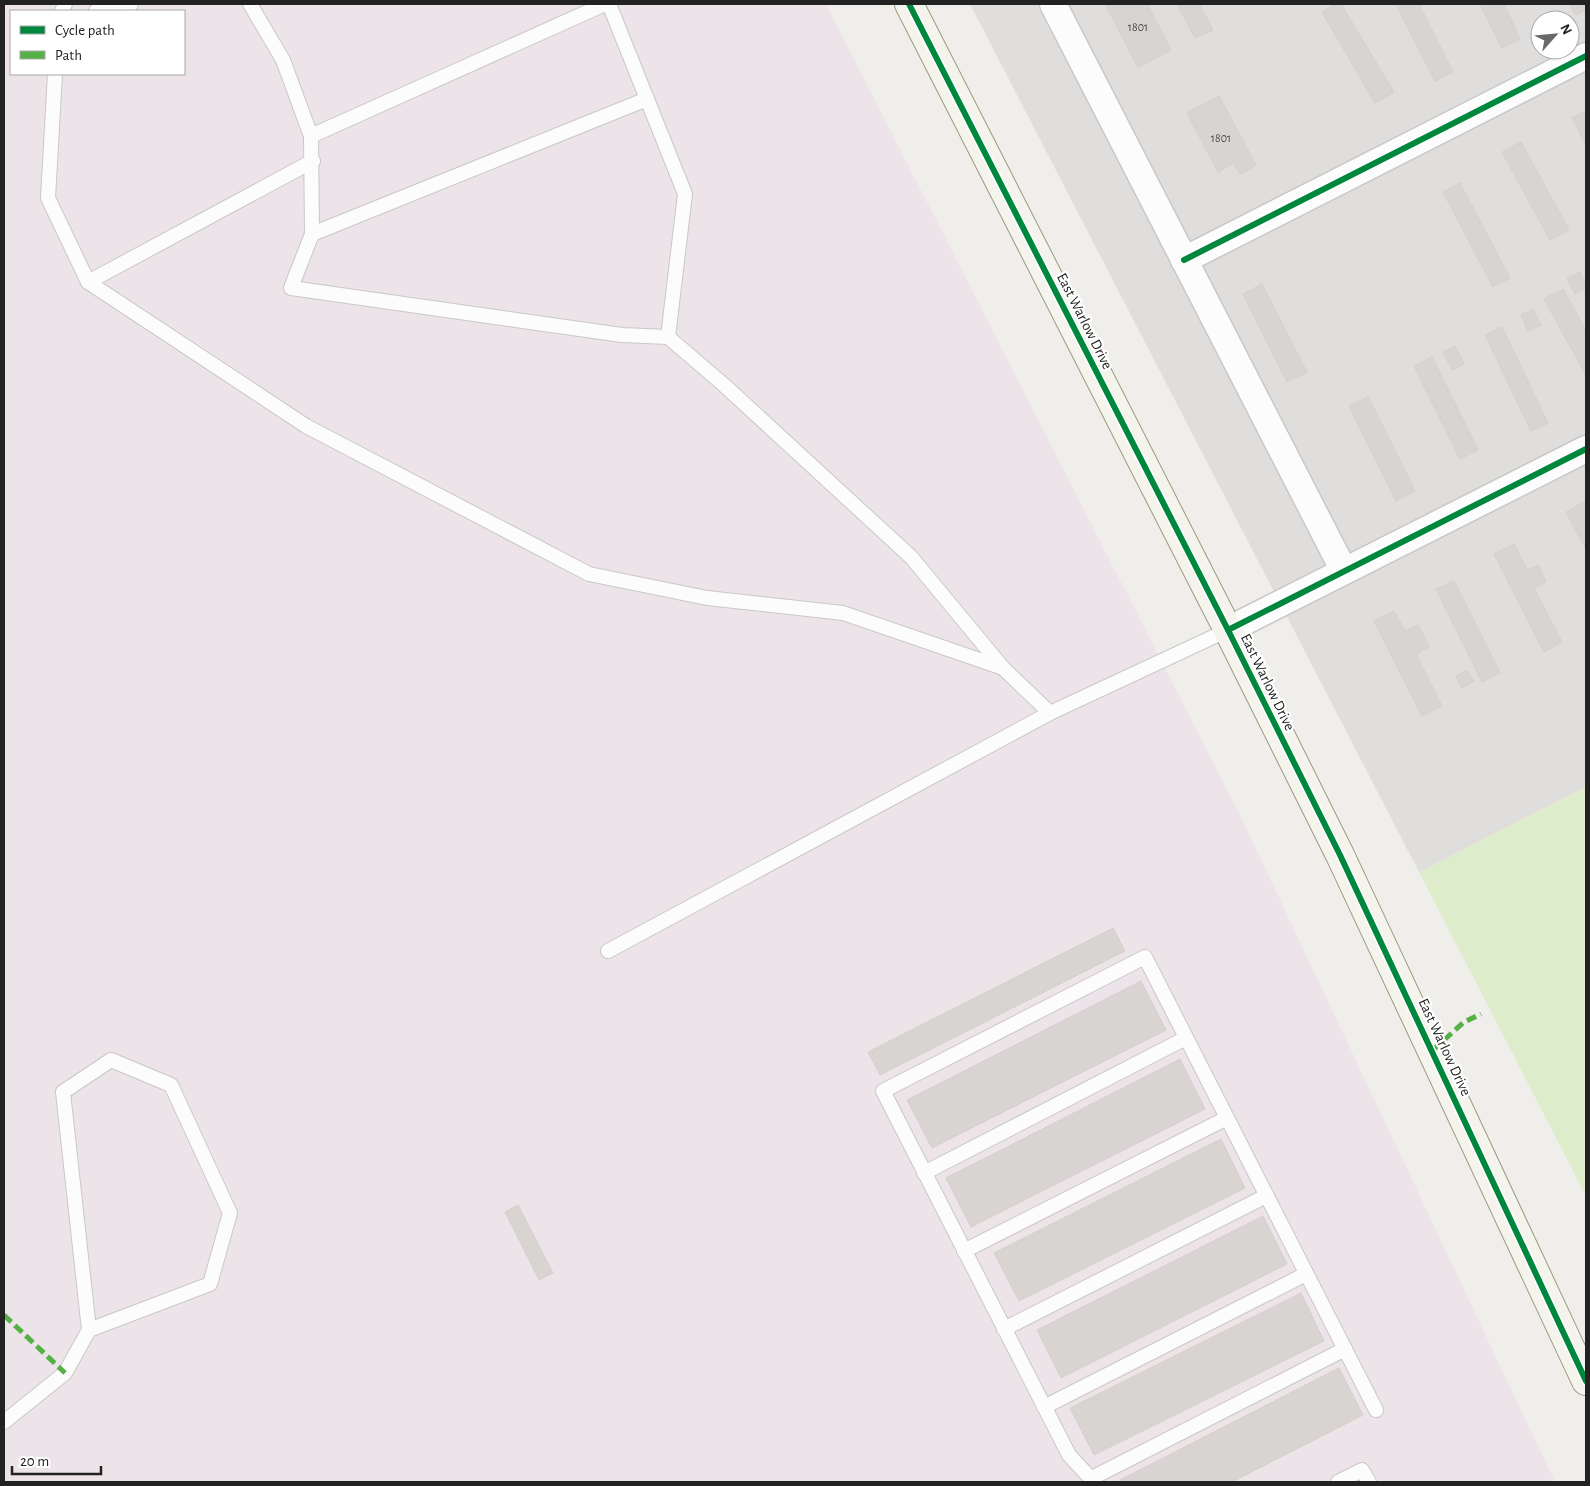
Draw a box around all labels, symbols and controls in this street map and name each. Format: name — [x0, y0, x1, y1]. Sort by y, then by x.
legend — [10, 10, 185, 75]
north arrow — [1530, 10, 1580, 60]
house number: 1801 — [1128, 21, 1148, 33]
text: N — [1557, 22, 1574, 37]
text: Cycle path — [55, 23, 115, 38]
text: Path — [55, 48, 82, 63]
house number: 1801 — [1211, 132, 1231, 144]
street label: East Warlow Drive — [1054, 271, 1115, 372]
street label: East Warlow Drive — [1238, 631, 1297, 733]
street label: East Warlow Drive — [1415, 996, 1474, 1098]
scale bar — [12, 1444, 101, 1476]
text: 20 m — [20, 1454, 49, 1469]

